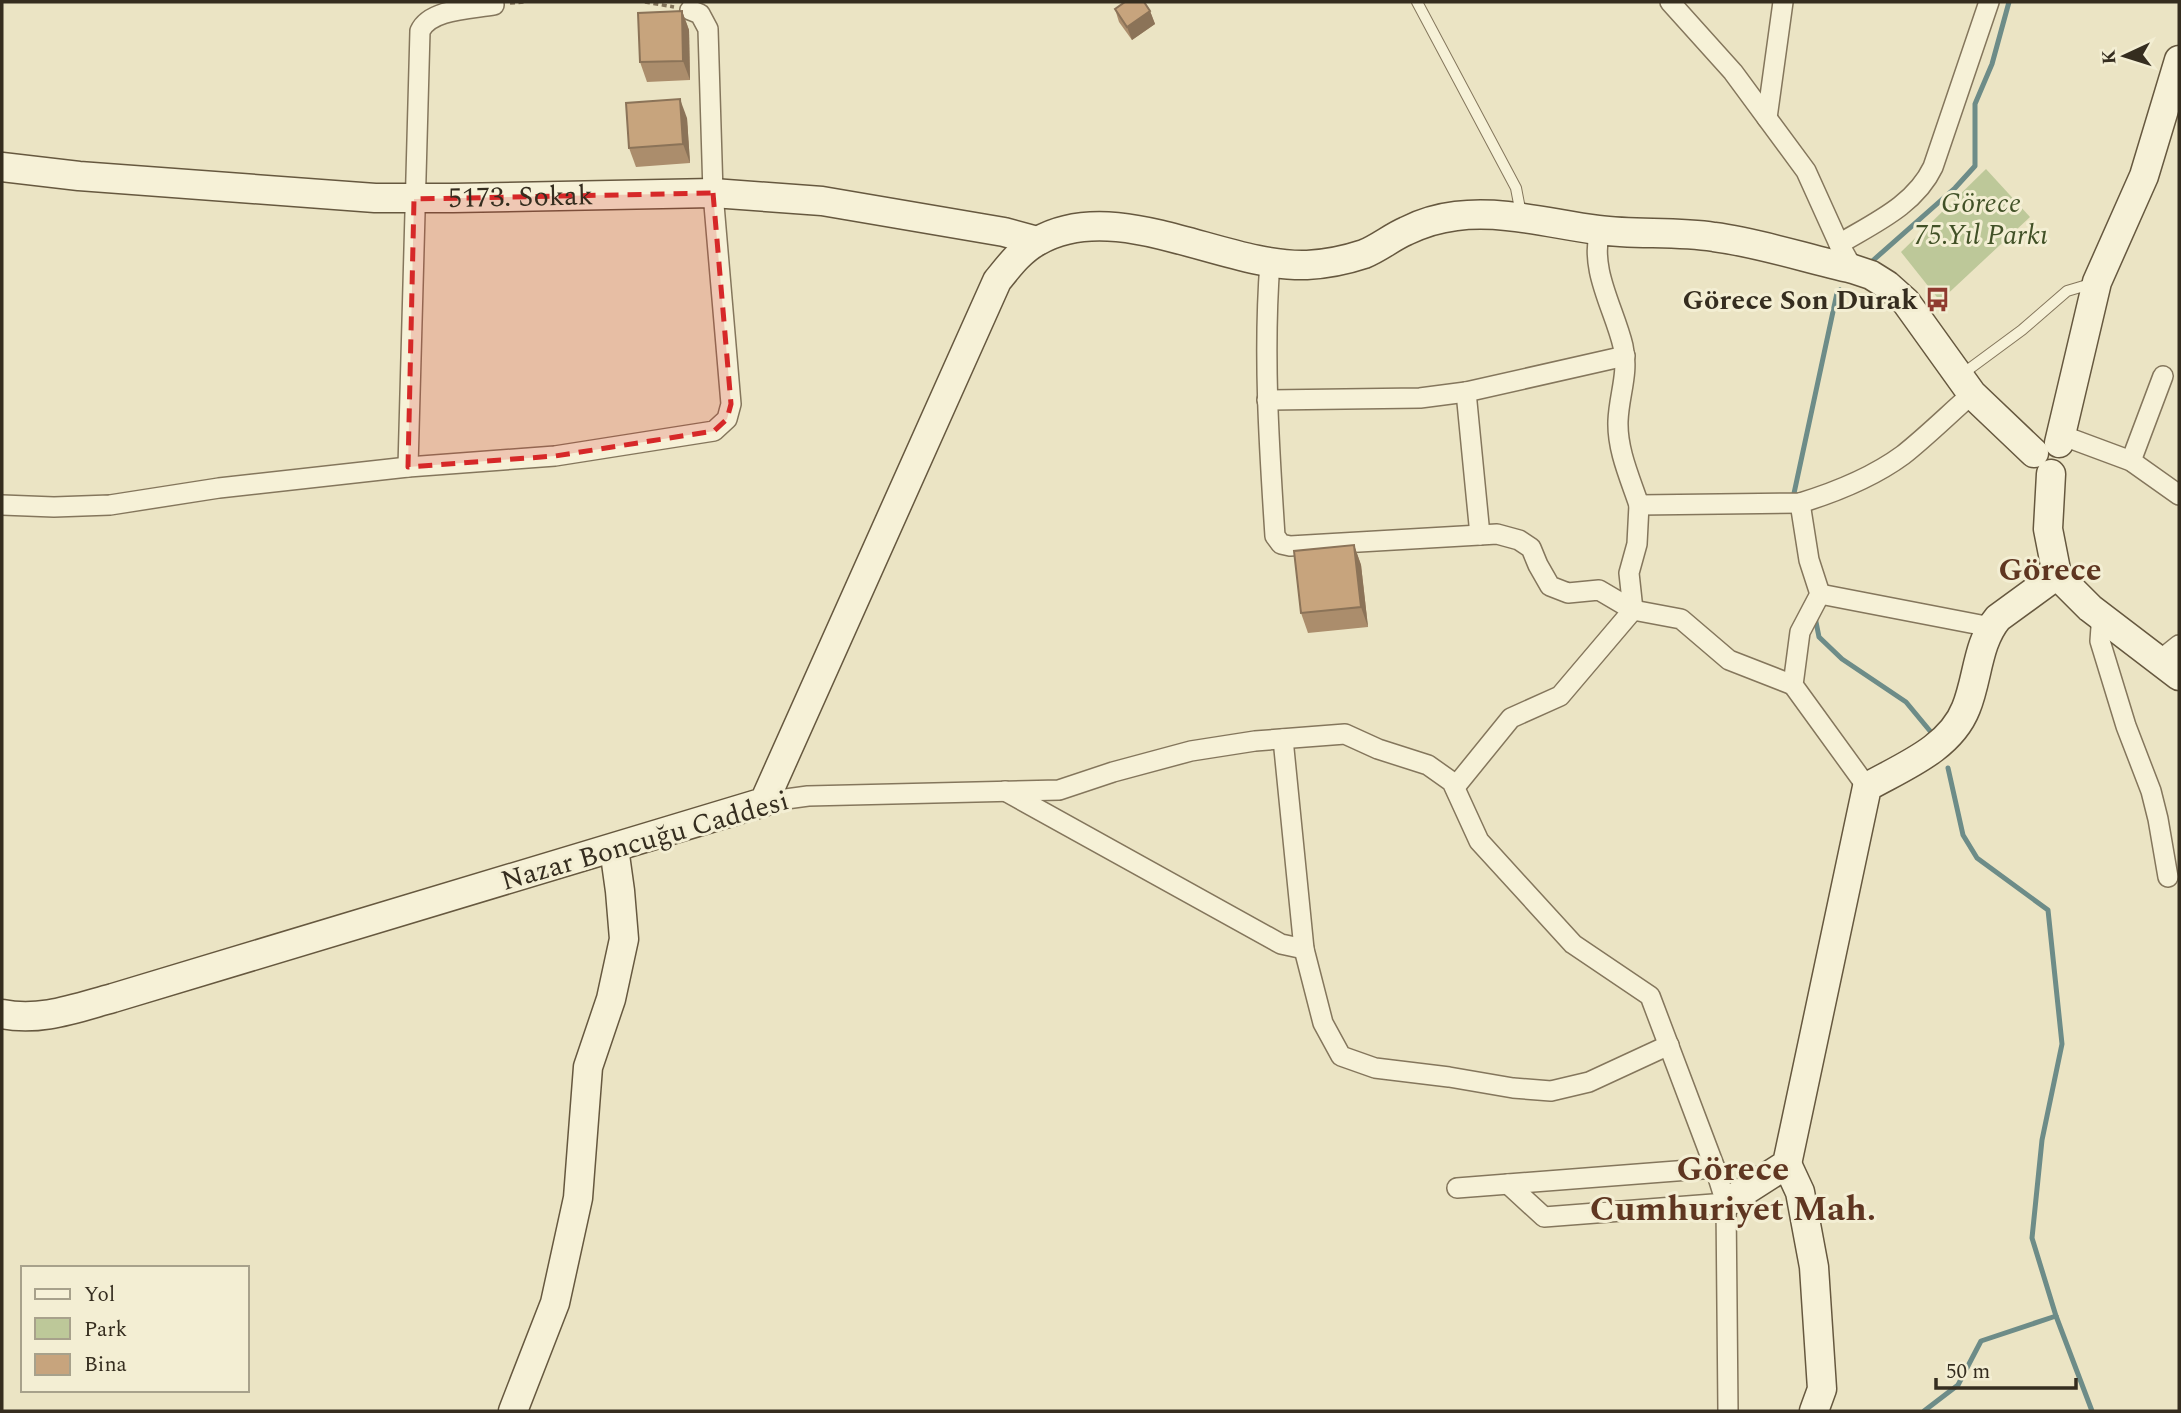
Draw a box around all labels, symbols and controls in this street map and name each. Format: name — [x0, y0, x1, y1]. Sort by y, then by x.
north arrow — [2090, 21, 2160, 91]
text: K — [2095, 48, 2125, 65]
street label: 5173. Sokak — [448, 174, 594, 220]
park label: Görece 75.Yıl Parkı — [1914, 182, 2048, 257]
place label: Görece Son Durak — [1683, 279, 1918, 322]
bus stop icon: Görece Son Durak — [1924, 286, 1952, 314]
district label: Görece — [1998, 546, 2102, 595]
street label: Nazar Boncuğu Caddesi — [496, 779, 794, 903]
district label: Görece Cumhuriyet Mah. — [1590, 1143, 1876, 1236]
legend — [21, 1266, 248, 1392]
text: Yol — [84, 1279, 115, 1311]
text: Park — [84, 1314, 128, 1346]
scale bar — [1936, 1346, 2076, 1390]
text: Bina — [84, 1349, 128, 1381]
text: 50 m — [1946, 1356, 1990, 1388]

